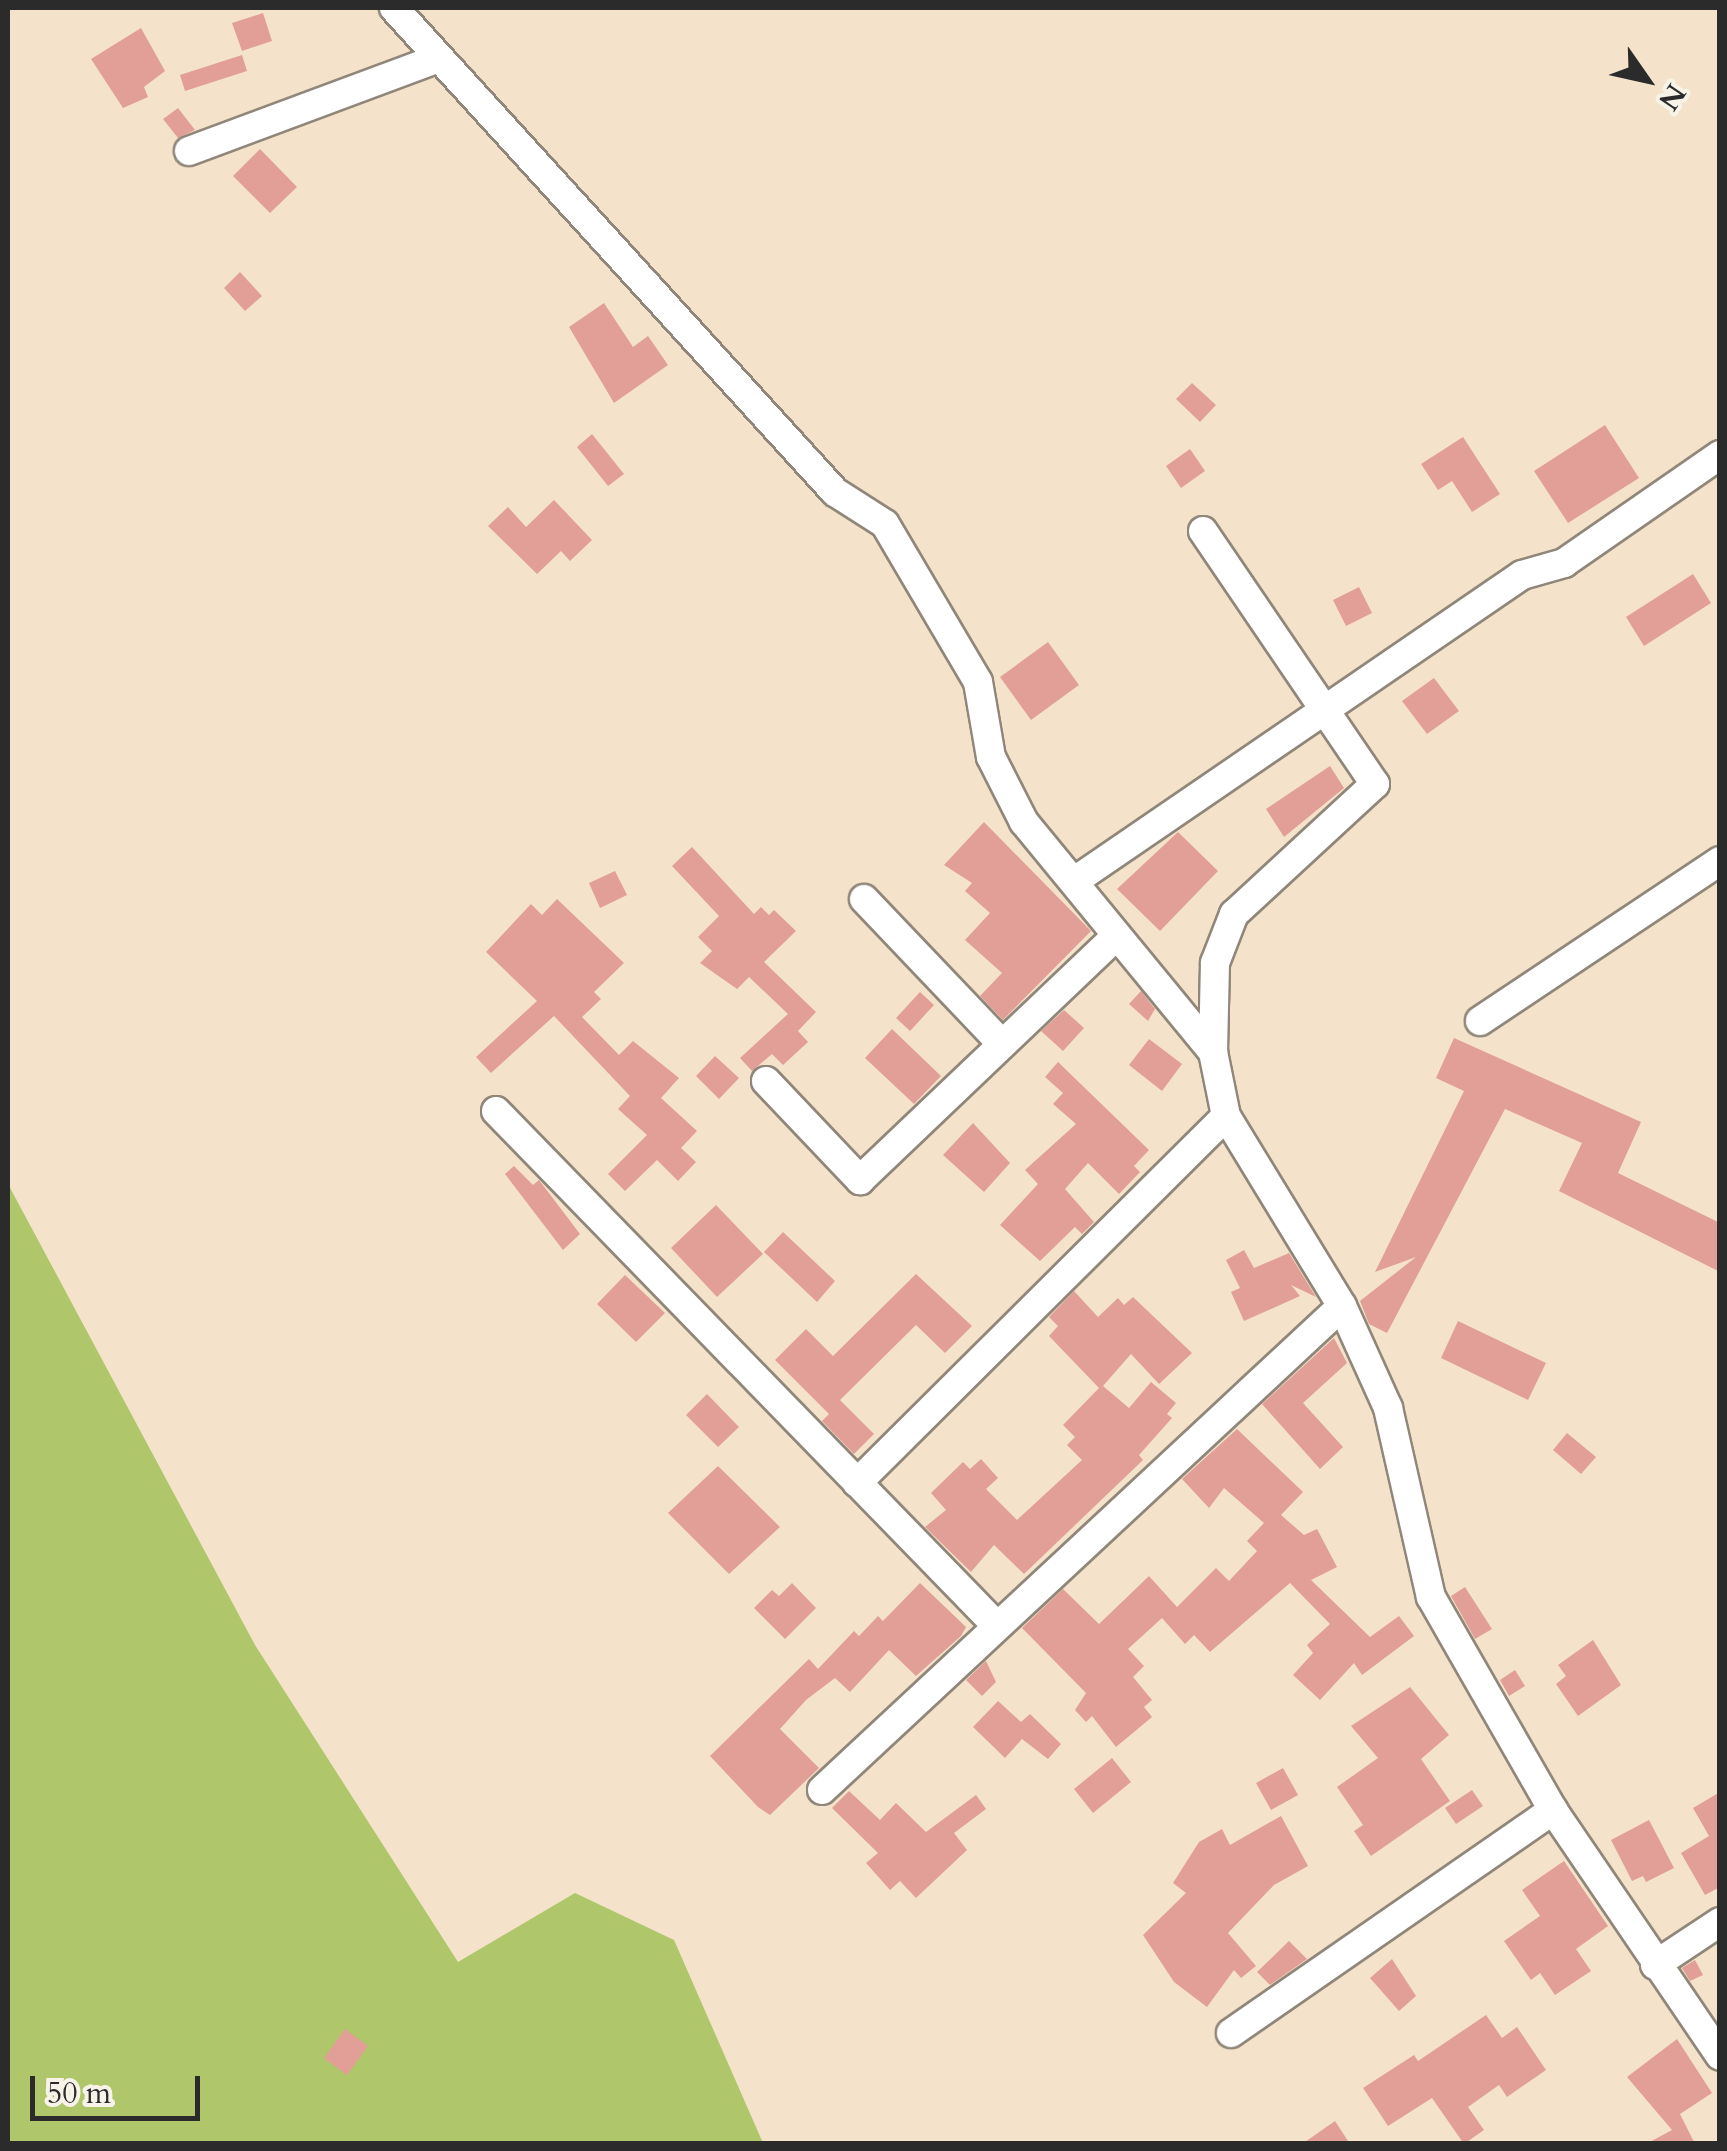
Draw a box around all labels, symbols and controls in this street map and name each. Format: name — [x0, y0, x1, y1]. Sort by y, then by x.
north arrow — [1597, 30, 1697, 130]
text: N — [1649, 76, 1694, 117]
scale bar — [35, 2056, 205, 2118]
text: 50 m — [47, 2073, 111, 2114]

